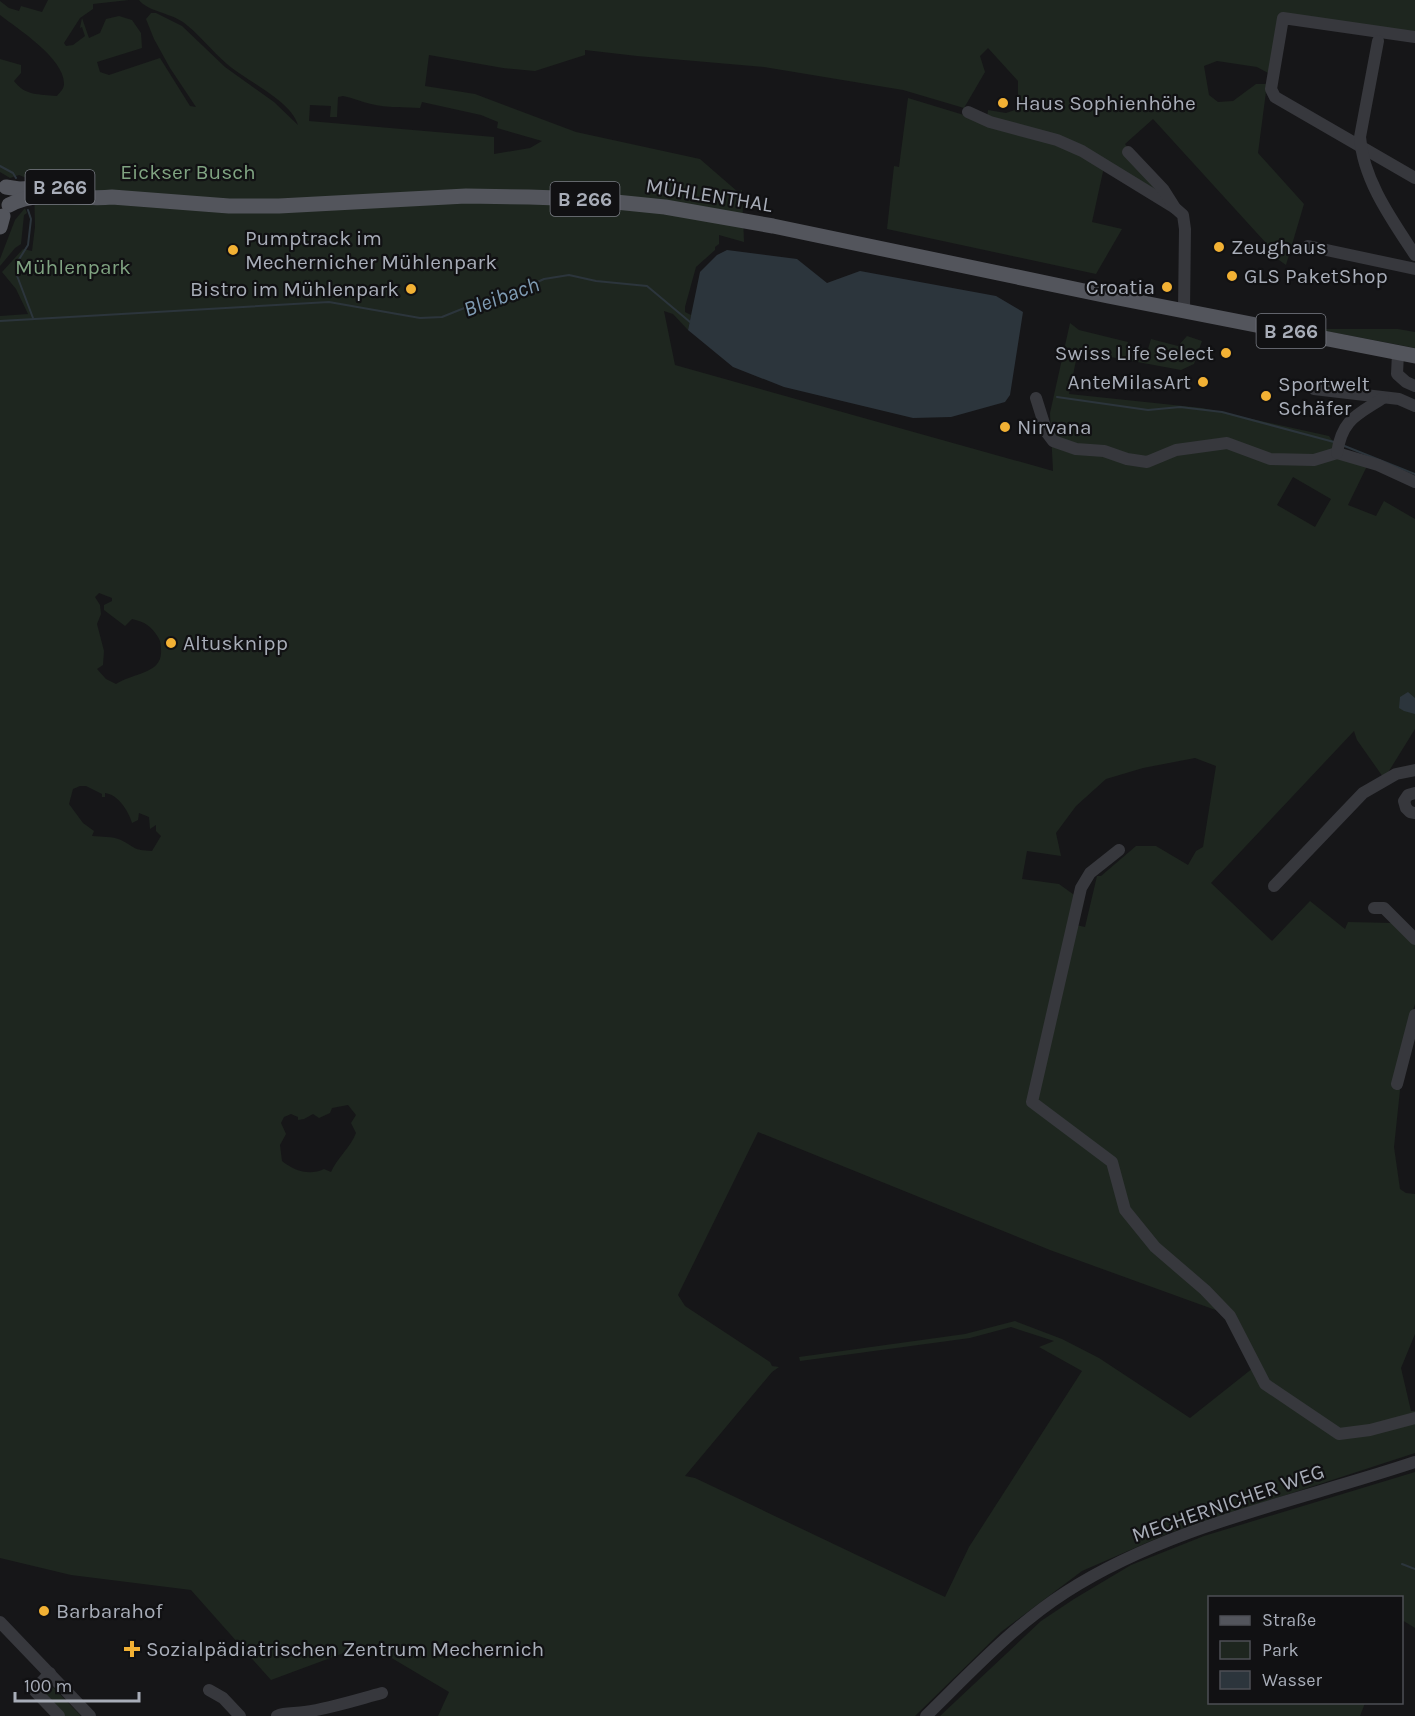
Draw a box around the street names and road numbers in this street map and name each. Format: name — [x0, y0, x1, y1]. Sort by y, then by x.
road number: B 266 — [26, 170, 94, 204]
street label: MÜHLENTHAL — [644, 173, 774, 217]
road number: B 266 — [550, 182, 620, 216]
road number: B 266 — [1256, 314, 1326, 348]
street label: MECHERNICHER WEG — [1129, 1459, 1327, 1547]

